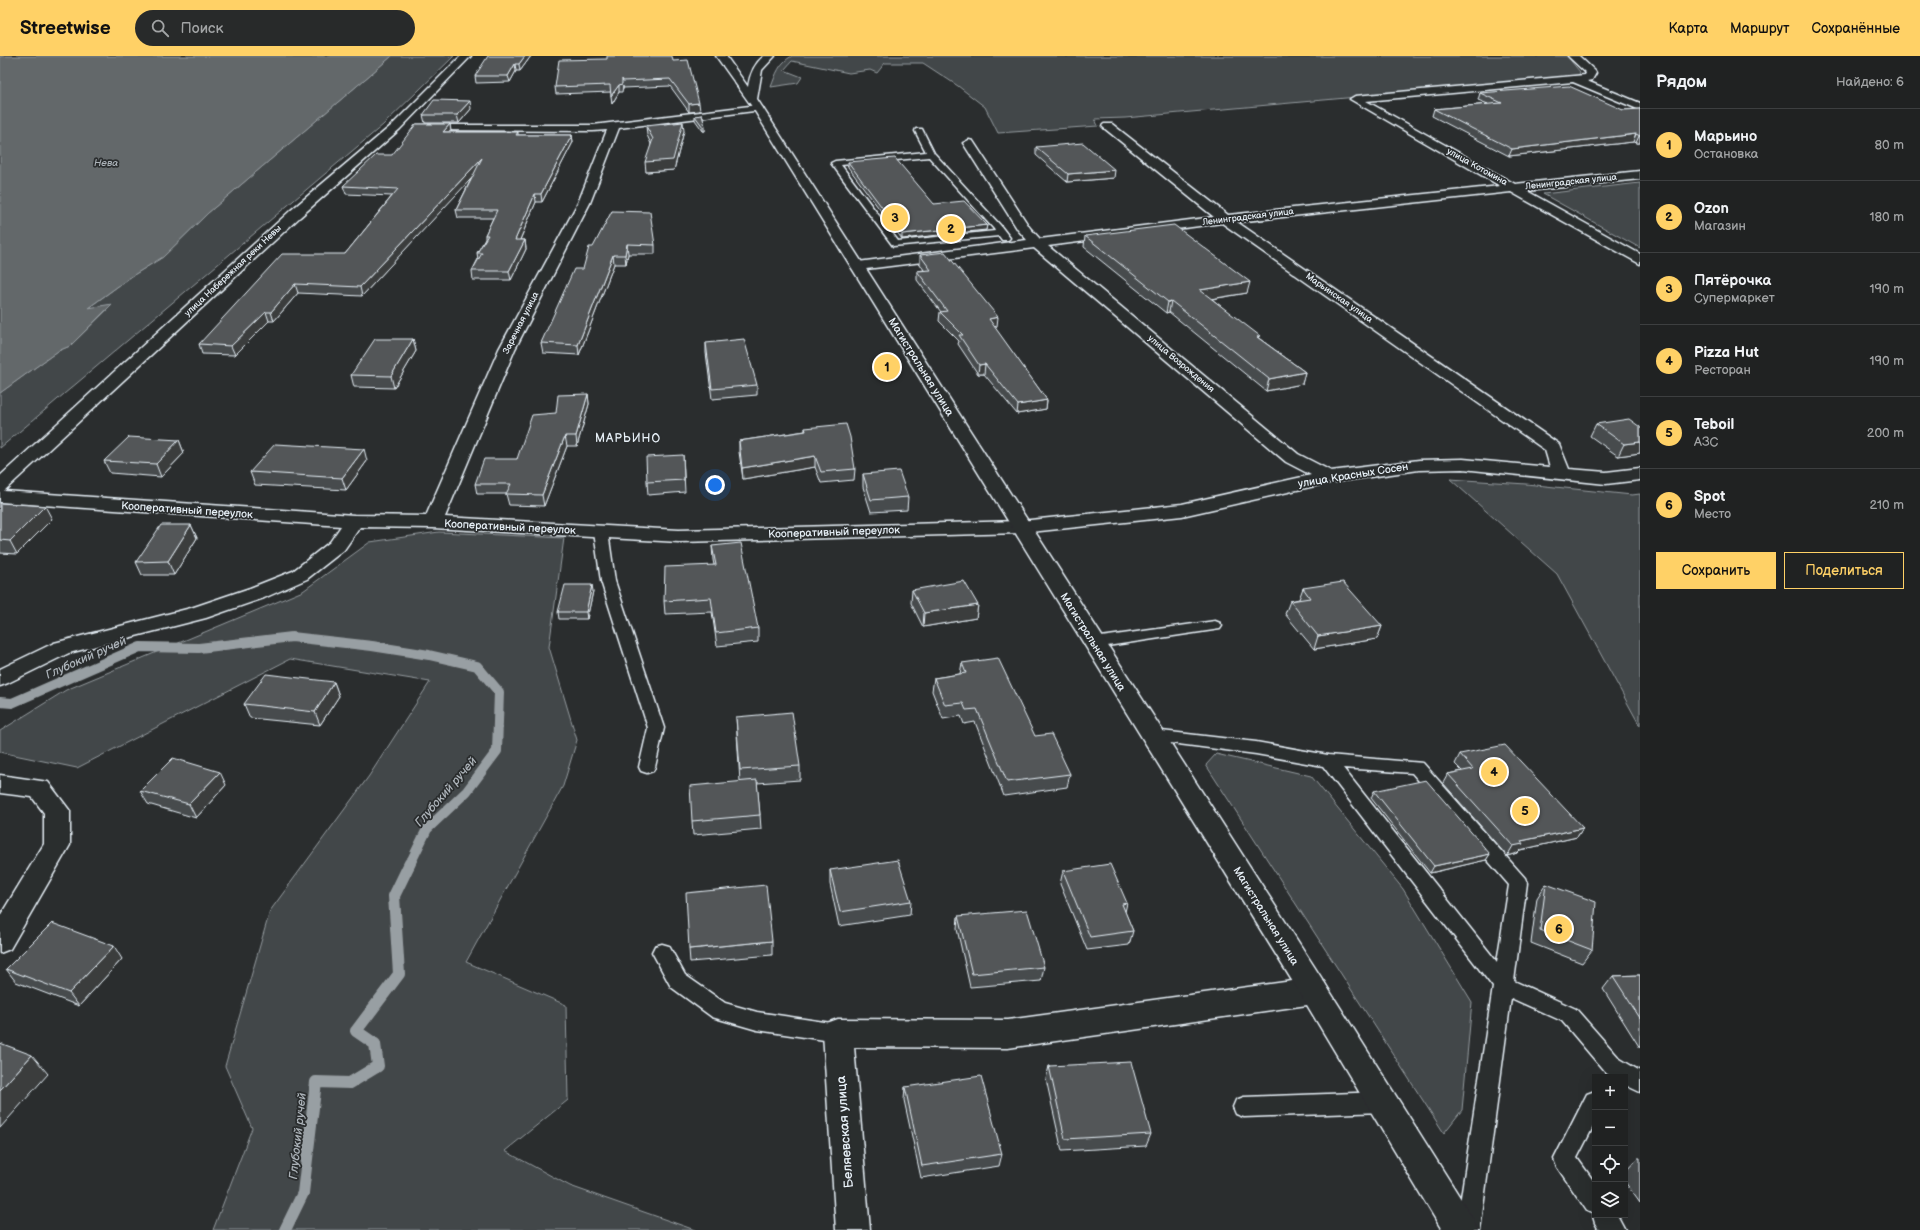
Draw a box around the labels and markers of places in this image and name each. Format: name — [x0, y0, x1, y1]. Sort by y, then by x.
pin: 3 — [882, 203, 908, 233]
pin: 2 — [938, 214, 964, 244]
pin: 1 — [874, 352, 900, 382]
pin: 4 — [1481, 757, 1507, 787]
pin: 5 — [1512, 796, 1538, 826]
pin: 6 — [1546, 914, 1572, 944]

